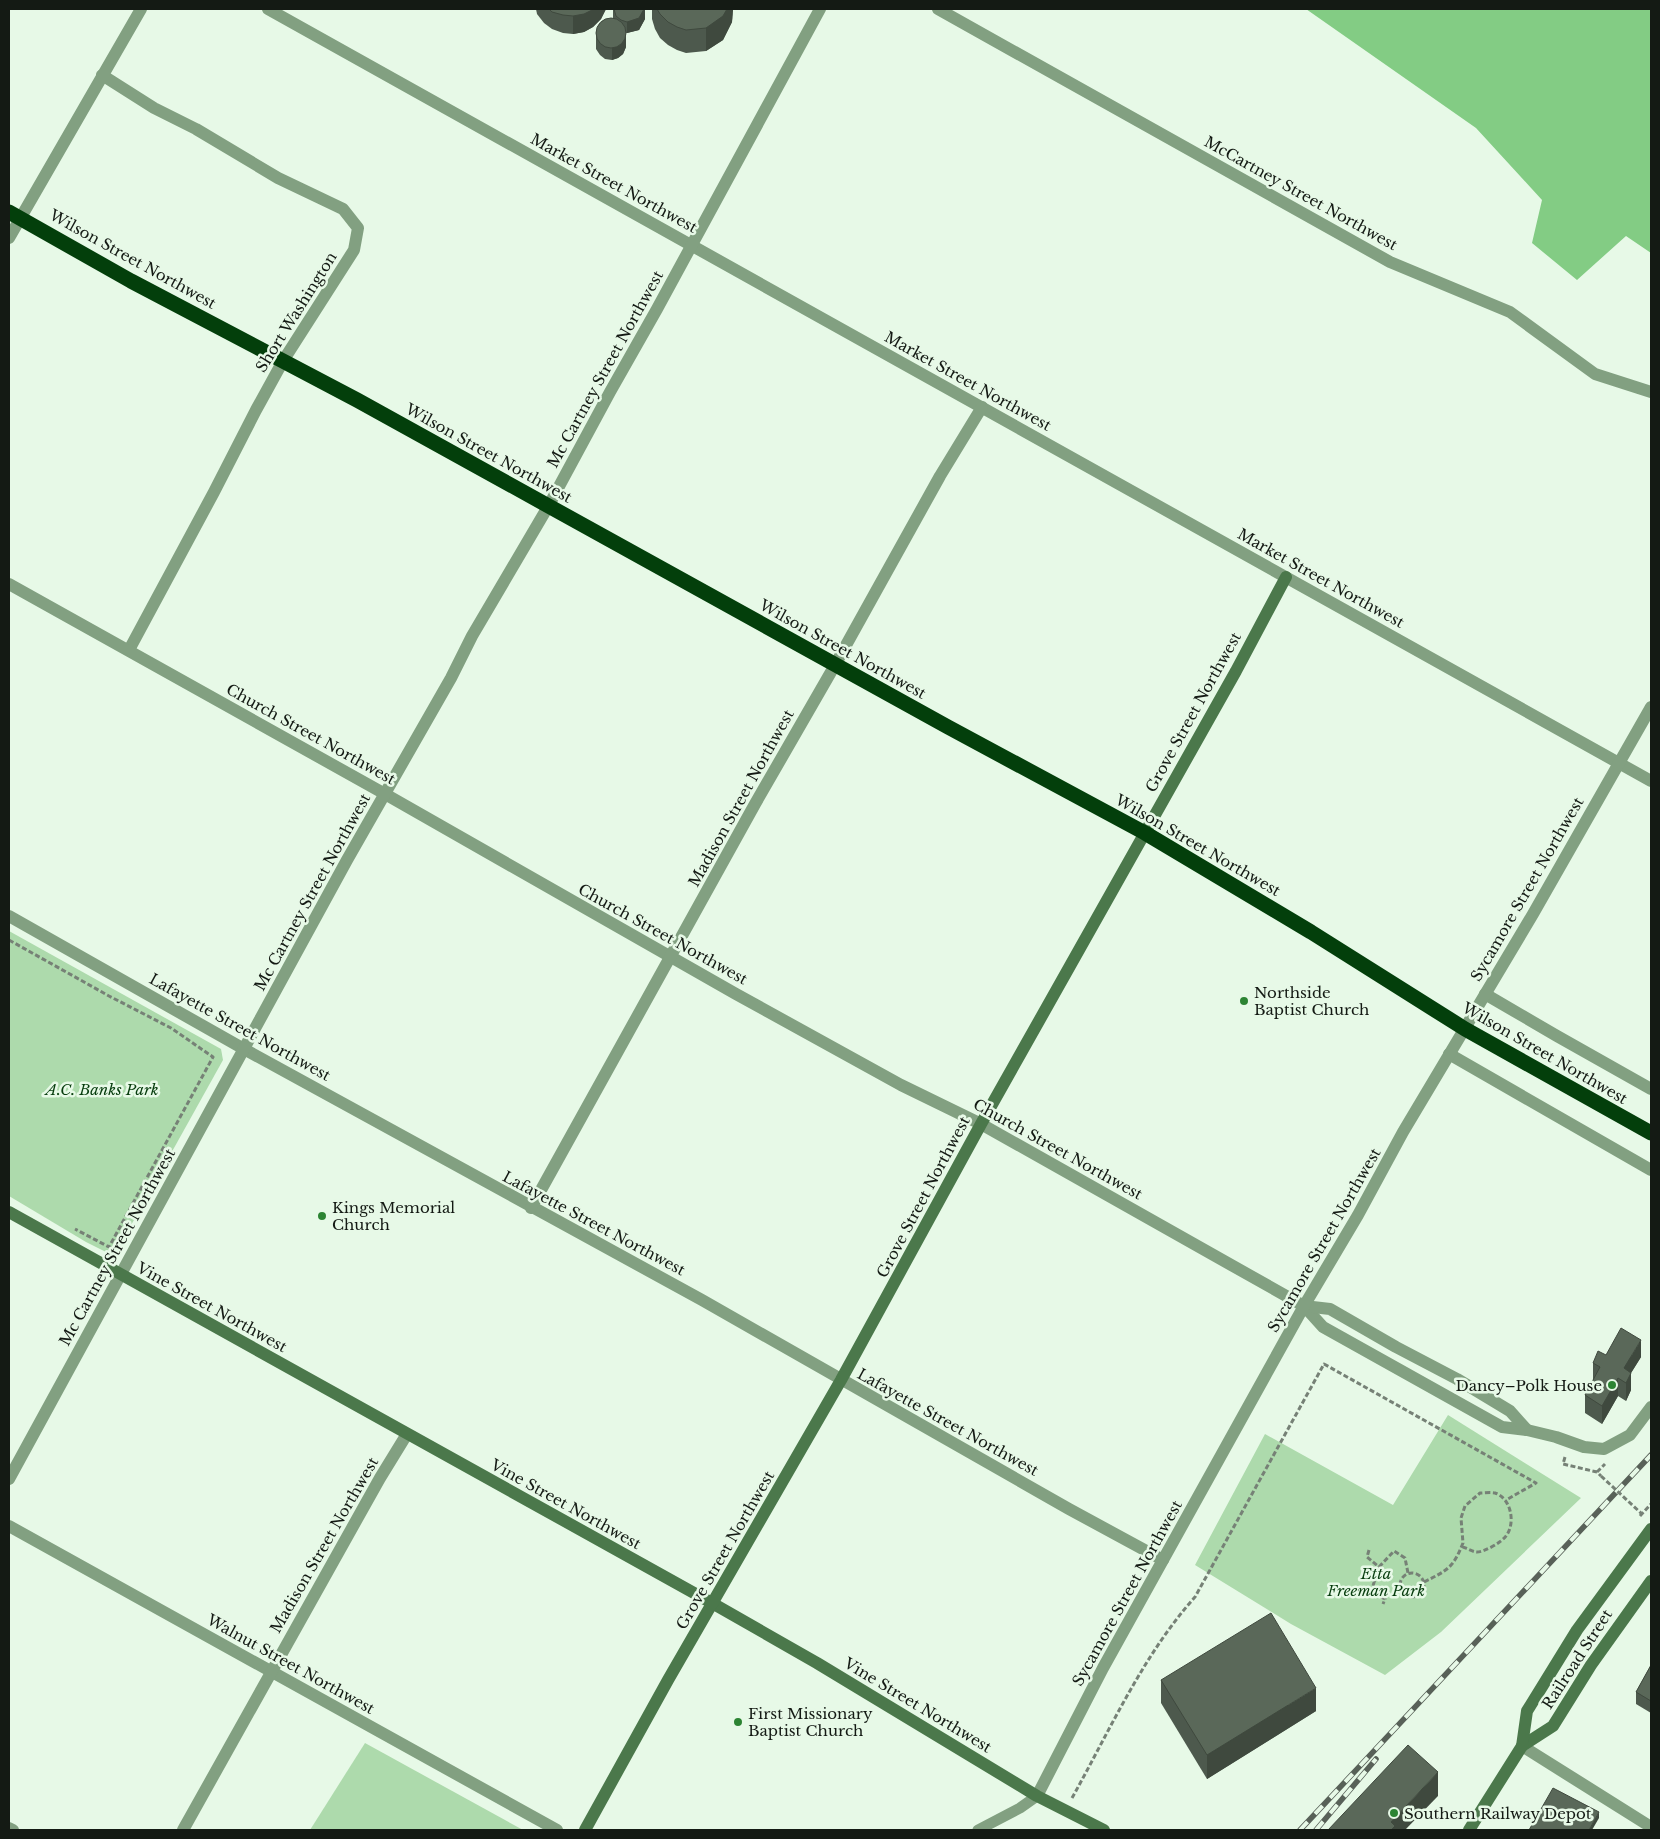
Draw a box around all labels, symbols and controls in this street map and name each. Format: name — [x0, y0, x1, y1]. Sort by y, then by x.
street label: Market Street Northwest — [527, 129, 701, 237]
street label: McCartney Street Northwest — [1201, 132, 1401, 254]
street label: Wilson Street Northwest — [46, 205, 220, 313]
street label: Short Washington — [251, 248, 341, 376]
street label: Mc Cartney Street Northwest — [543, 267, 667, 471]
street label: Market Street Northwest — [881, 327, 1055, 435]
street label: Wilson Street Northwest — [402, 399, 576, 507]
street label: Market Street Northwest — [1234, 524, 1408, 632]
street label: Wilson Street Northwest — [756, 595, 930, 703]
street label: Grove Street Northwest — [1141, 628, 1245, 795]
street label: Church Street Northwest — [223, 679, 399, 789]
street label: Madison Street Northwest — [684, 706, 798, 890]
street label: Wilson Street Northwest — [1111, 789, 1284, 900]
street label: Mc Cartney Street Northwest — [250, 790, 374, 994]
street label: Sycamore Street Northwest — [1466, 793, 1588, 984]
street label: Church Street Northwest — [575, 879, 751, 989]
street label: Lafayette Street Northwest — [146, 969, 334, 1085]
place label: Northside Baptist Church — [1254, 983, 1369, 1019]
marker: Northside Baptist Church — [1238, 995, 1250, 1007]
street label: Wilson Street Northwest — [1458, 997, 1631, 1108]
park label: A.C. Banks Park — [44, 1080, 158, 1099]
street label: Church Street Northwest — [970, 1094, 1146, 1204]
street label: Grove Street Northwest — [872, 1113, 974, 1281]
street label: Sycamore Street Northwest — [1263, 1144, 1385, 1335]
street label: Mc Cartney Street Northwest — [55, 1145, 179, 1349]
street label: Lafayette Street Northwest — [499, 1167, 689, 1279]
place label: Kings Memorial Church — [332, 1198, 455, 1234]
marker: Kings Memorial Church — [316, 1210, 328, 1222]
street label: Vine Street Northwest — [133, 1257, 291, 1356]
street label: Lafayette Street Northwest — [854, 1364, 1042, 1480]
place label: Dancy–Polk House — [1456, 1376, 1602, 1395]
marker: Dancy–Polk House — [1606, 1379, 1618, 1391]
street label: Madison Street Northwest — [266, 1453, 382, 1636]
street label: Vine Street Northwest — [487, 1454, 645, 1553]
street label: Grove Street Northwest — [672, 1467, 778, 1633]
street label: Sycamore Street Northwest — [1068, 1496, 1186, 1689]
park label: Etta Freeman Park — [1326, 1564, 1425, 1600]
street label: Railroad Street — [1538, 1605, 1616, 1712]
street label: Walnut Street Northwest — [203, 1609, 378, 1718]
street label: Vine Street Northwest — [840, 1653, 995, 1757]
place label: First Missionary Baptist Church — [748, 1704, 873, 1740]
marker: First Missionary Baptist Church — [732, 1716, 744, 1728]
place label: Southern Railway Depot — [1404, 1804, 1592, 1823]
marker: Southern Railway Depot — [1388, 1807, 1400, 1819]

